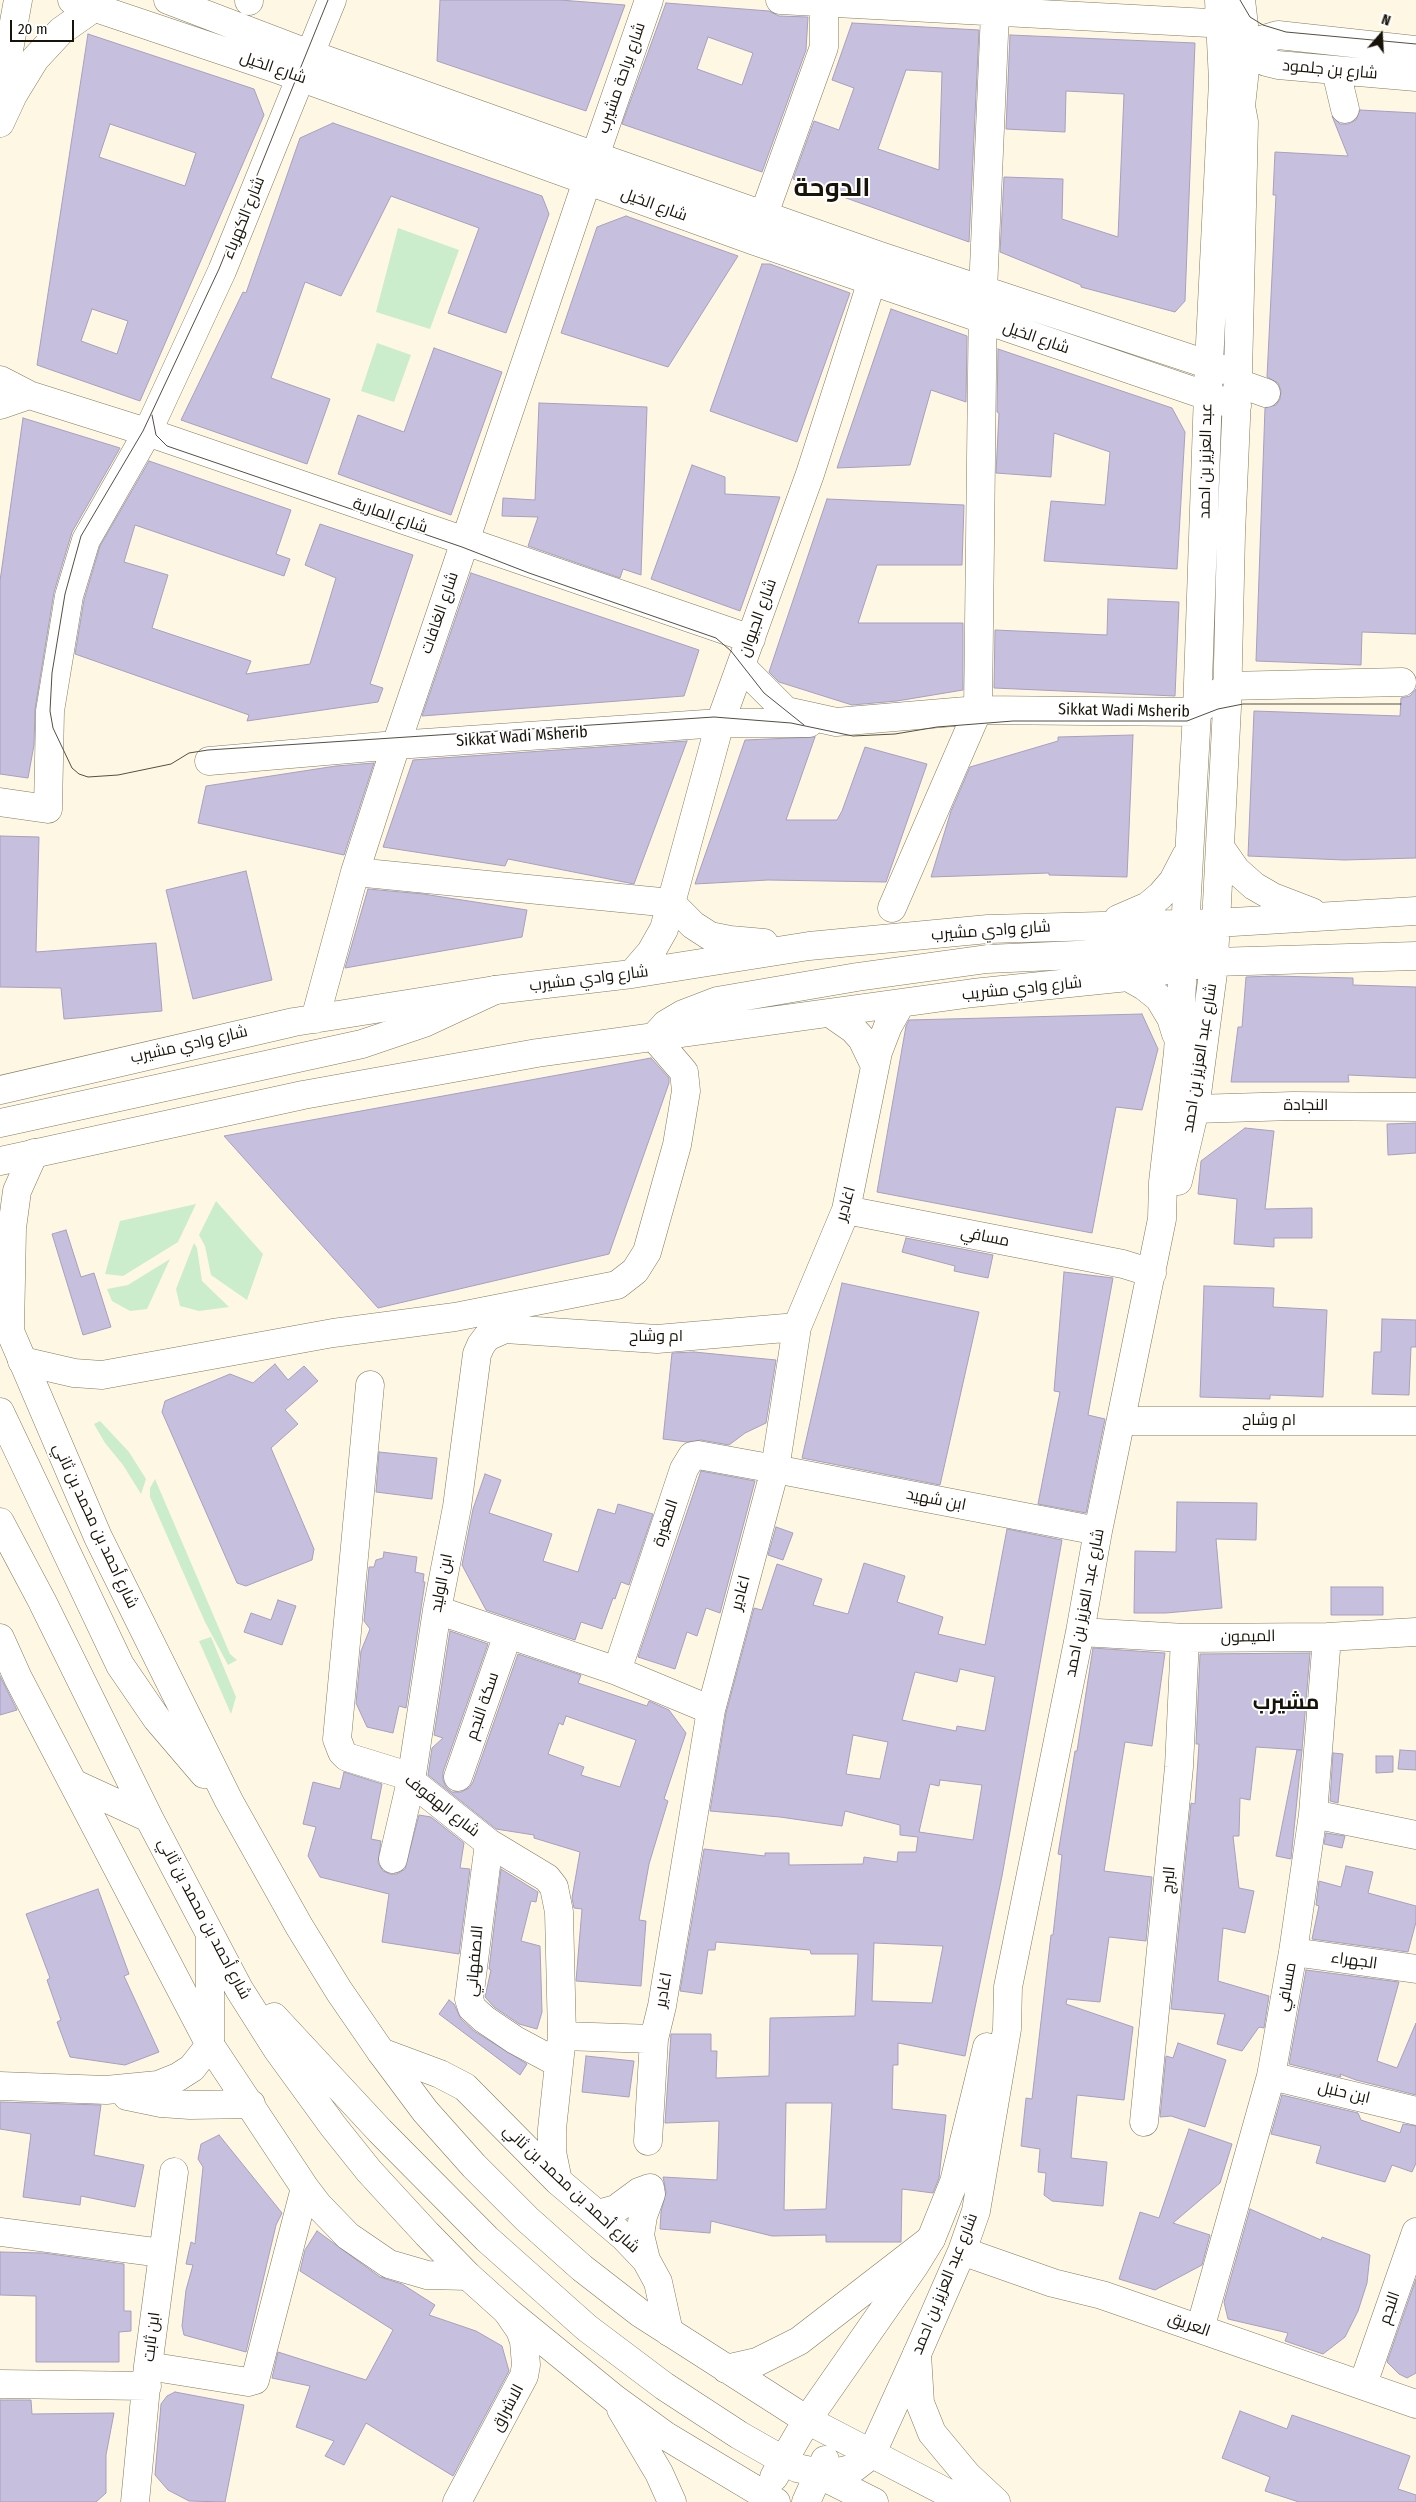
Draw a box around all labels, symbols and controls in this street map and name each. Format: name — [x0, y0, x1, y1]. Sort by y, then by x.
scale bar — [12, 10, 76, 42]
north arrow — [1356, 10, 1406, 60]
text: N — [1379, 11, 1393, 30]
text: 20 m — [18, 20, 48, 38]
street label: شارع براحة مشيرب — [594, 20, 650, 136]
street label: شارع الخيل — [237, 48, 309, 88]
street label: شارع بن جلمود — [1282, 56, 1378, 84]
district label: الدوحة — [794, 173, 870, 205]
street label: شارع الكهرباء — [219, 174, 269, 262]
street label: شارع الخيل — [618, 184, 690, 226]
street label: شارع الخيل — [1000, 318, 1072, 358]
street label: عبد العزيز بن احمد — [1195, 403, 1217, 519]
street label: شارع المارية — [350, 494, 430, 538]
street label: شارع الغافات — [417, 569, 463, 657]
street label: شارع الجيوان — [735, 576, 781, 660]
street label: Sikkat Wadi Msherib — [1058, 700, 1190, 722]
street label: Sikkat Wadi Msherib — [456, 723, 588, 751]
street label: شارع وادي مشيرب — [931, 917, 1051, 945]
street label: شارع وادي مشيرب — [528, 962, 650, 996]
street label: شارع وادي مشريب — [961, 973, 1083, 1005]
street label: شارع عبد العزيز بن احمد — [1179, 982, 1221, 1134]
street label: شارع وادي مشيرب — [128, 1022, 250, 1068]
street label: النجادة — [1284, 1096, 1328, 1116]
street label: اغادير — [832, 1184, 860, 1224]
street label: مسافي — [959, 1223, 1011, 1251]
street label: ام وشاح — [629, 1327, 683, 1347]
street label: ام وشاح — [1242, 1411, 1296, 1431]
street label: شارع أحمد بن محمد بن ثاني — [48, 1440, 142, 1612]
street label: ابن شهيد — [904, 1485, 968, 1515]
street label: المغيرة — [649, 1497, 683, 1549]
street label: شارع عبد العزيز بن احمد — [1061, 1527, 1109, 1679]
street label: ابن الوليد — [427, 1552, 457, 1614]
street label: اغادير — [727, 1573, 755, 1613]
street label: الميمون — [1220, 1627, 1276, 1647]
street label: سكة النجم — [462, 1670, 504, 1742]
district label: مشيرب — [1253, 1690, 1319, 1716]
street label: شارع الهفوف — [401, 1771, 483, 1841]
street label: شارع أحمد بن محمد بن ثاني — [153, 1835, 255, 2003]
street label: البرج — [1158, 1865, 1180, 1895]
street label: الاصفهاني — [462, 1924, 488, 1998]
street label: الجهراء — [1330, 1948, 1378, 1974]
street label: مسافي — [1273, 1961, 1301, 2013]
street label: اغادير — [651, 1971, 677, 2009]
street label: ابن حنبل — [1316, 2078, 1372, 2108]
street label: شارع أحمد بن محمد بن ثاني — [499, 2121, 643, 2257]
street label: شارع عبد العزيز بن احمد — [908, 2210, 982, 2358]
street label: النجم — [1375, 2289, 1405, 2327]
street label: العريق — [1165, 2309, 1213, 2341]
street label: ابن ثابت — [139, 2311, 165, 2363]
street label: الاشراق — [488, 2381, 528, 2435]

